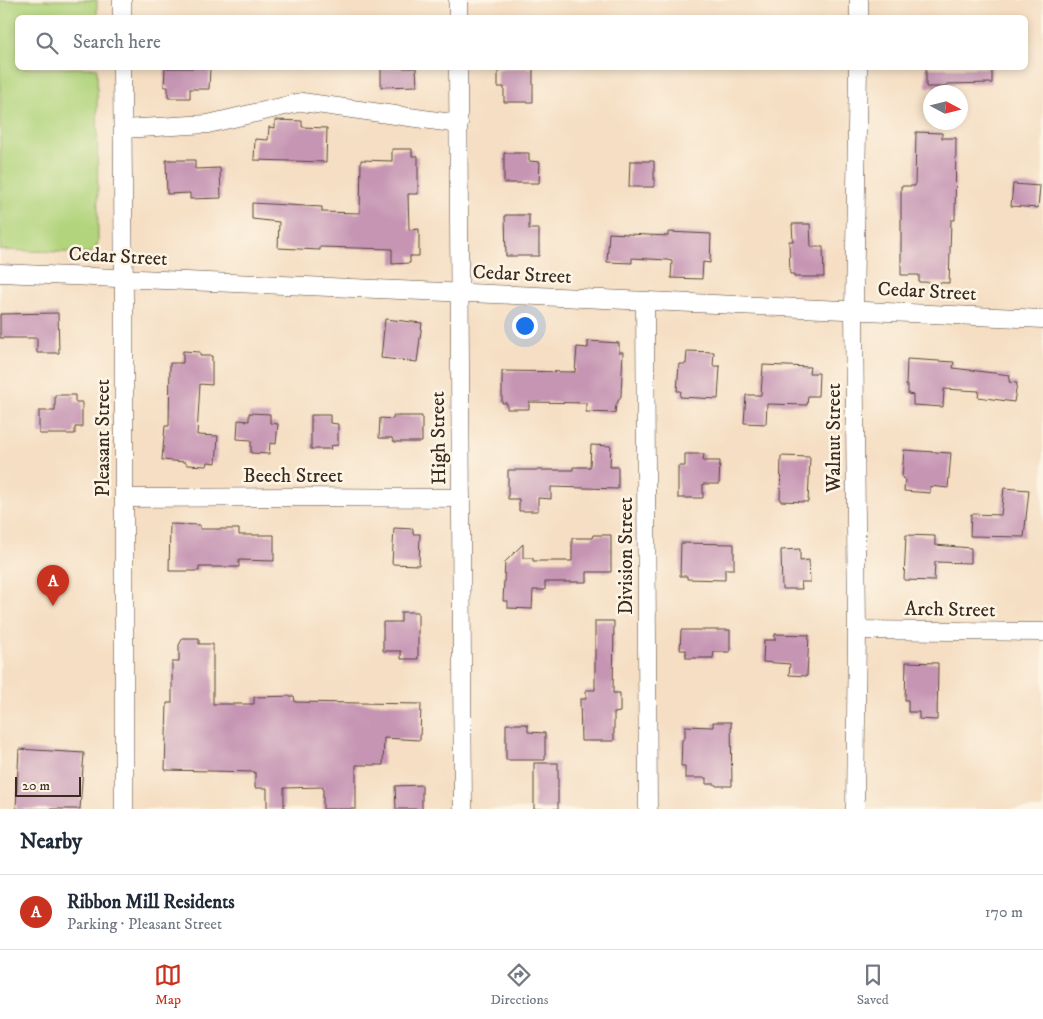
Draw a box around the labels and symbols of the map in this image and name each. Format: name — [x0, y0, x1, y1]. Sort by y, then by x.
north arrow — [923, 85, 968, 130]
street label: Cedar Street — [68, 242, 168, 272]
street label: Cedar Street — [472, 260, 572, 290]
street label: Cedar Street — [877, 277, 977, 307]
your location — [512, 313, 538, 339]
street label: Pleasant Street — [91, 379, 116, 497]
street label: Walnut Street — [822, 383, 847, 494]
street label: High Street — [426, 391, 452, 485]
street label: Beech Street — [243, 464, 343, 489]
street label: Division Street — [614, 497, 639, 615]
pin: A — [37, 565, 69, 606]
street label: Arch Street — [904, 597, 996, 623]
scale bar — [15, 774, 81, 797]

